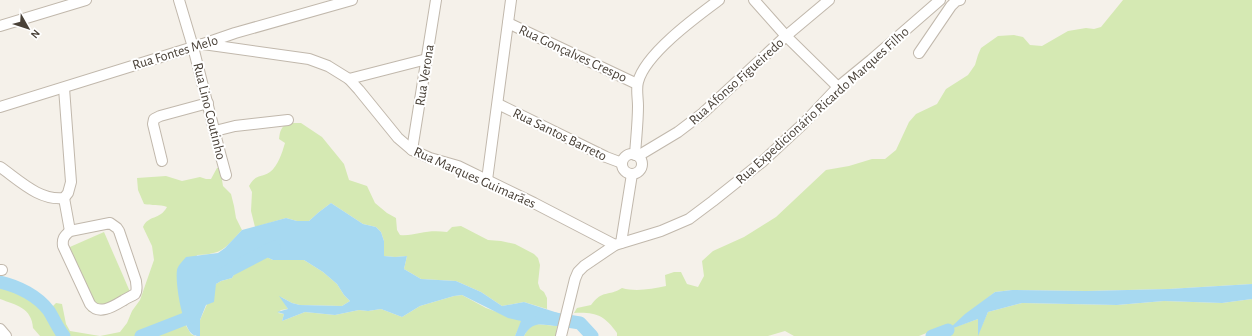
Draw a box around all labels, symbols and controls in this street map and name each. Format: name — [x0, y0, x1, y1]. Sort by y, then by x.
north arrow — [8, 8, 48, 48]
street label: Rua Gonçalves Crespo — [516, 23, 629, 85]
street label: Rua Expedicionário Ricardo Marques Filho — [734, 24, 912, 187]
text: N — [29, 28, 42, 40]
street label: Rua Fontes Melo — [131, 33, 220, 73]
street label: Rua Afonso Figueiredo — [687, 36, 787, 128]
street label: Rua Verona — [413, 43, 437, 107]
street label: Rua Lino Coutinho — [190, 61, 228, 161]
street label: Rua Santos Barreto — [510, 106, 609, 164]
street label: Rua Marques Guimarães — [411, 145, 538, 211]

